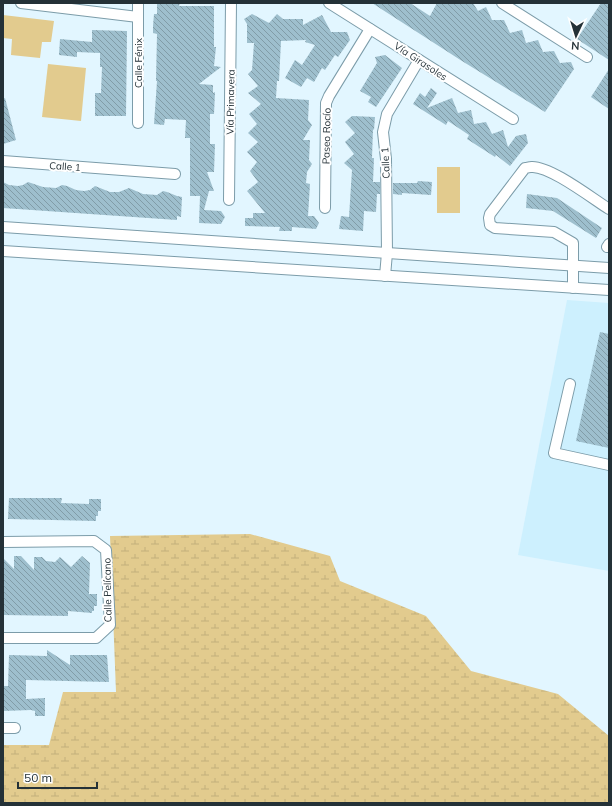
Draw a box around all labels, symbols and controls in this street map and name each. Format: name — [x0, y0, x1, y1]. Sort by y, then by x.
north arrow — [556, 16, 596, 56]
street label: Calle Fénix — [132, 37, 145, 88]
street label: Vía Girasoles — [392, 39, 450, 83]
text: N — [571, 39, 580, 53]
street label: Vía Primavera — [223, 69, 238, 135]
street label: Paseo Rocío — [320, 107, 333, 164]
street label: Calle 1 — [378, 147, 393, 179]
street label: Calle 1 — [49, 159, 81, 174]
street label: Calle Pelícano — [100, 557, 115, 622]
scale bar — [18, 764, 97, 790]
text: 50 m — [24, 770, 52, 785]

